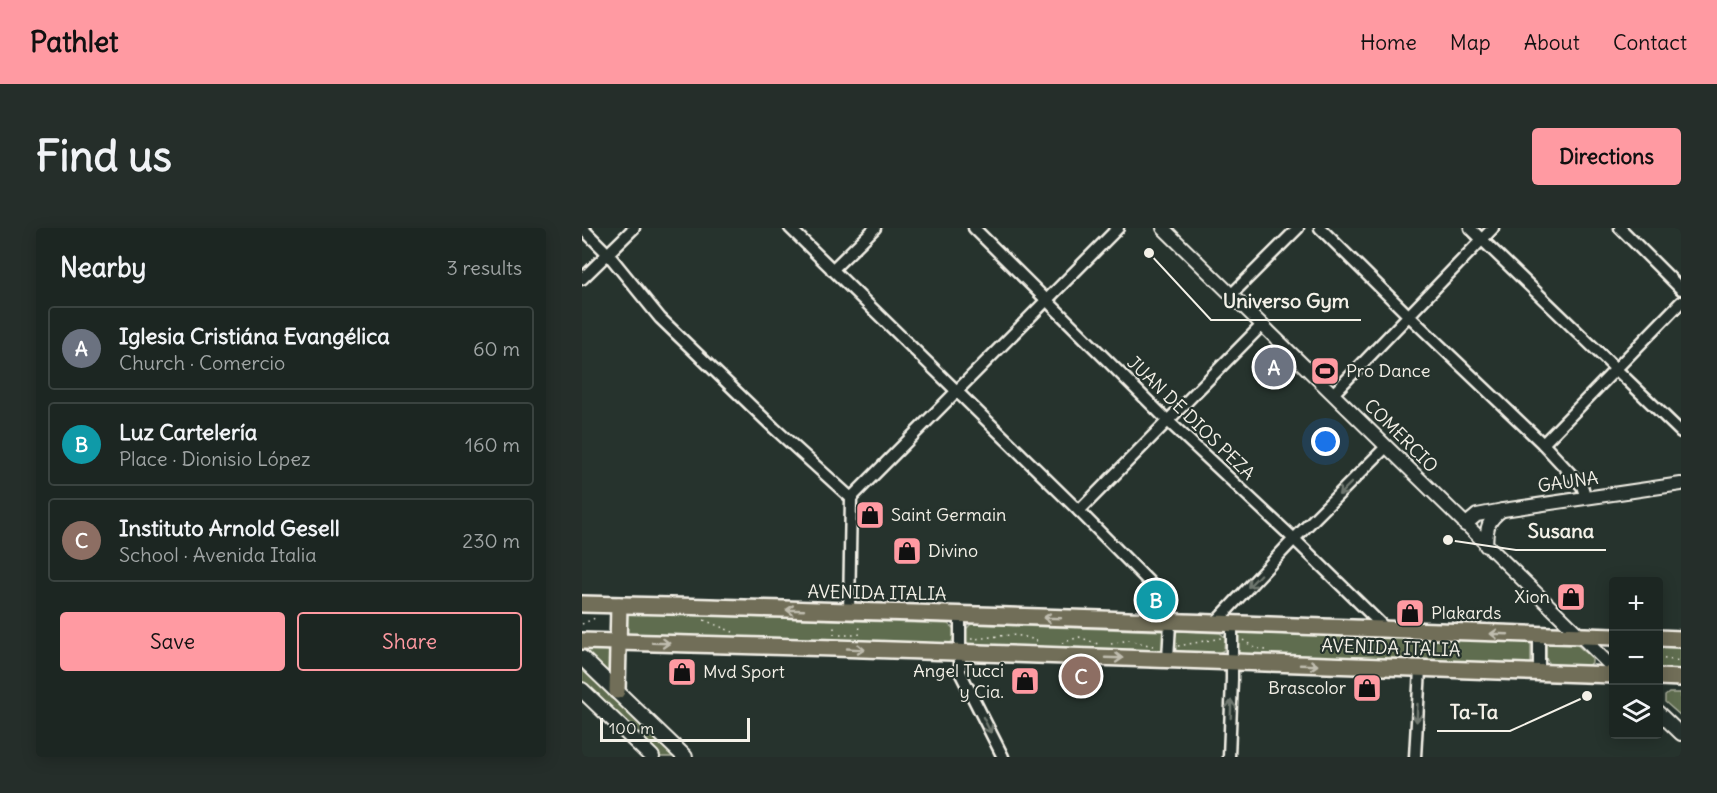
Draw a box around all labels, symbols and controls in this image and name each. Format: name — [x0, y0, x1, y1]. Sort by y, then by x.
text: Pathlet — [30, 24, 119, 60]
text: Home — [1360, 29, 1417, 56]
text: Map — [1450, 29, 1491, 56]
text: About — [1524, 29, 1580, 56]
text: Contact — [1613, 29, 1687, 56]
button: Directions — [1532, 128, 1681, 185]
text: Find us — [36, 130, 172, 182]
text: Nearby — [60, 251, 146, 284]
text: 3 results — [446, 255, 522, 280]
callout: Universo Gym — [1211, 282, 1361, 320]
text: Universo Gym — [1223, 288, 1350, 313]
text: Iglesia Cristiána Evangélica — [119, 322, 390, 350]
text: A — [75, 336, 88, 361]
text: 60 m — [473, 336, 520, 361]
pin: A — [1254, 344, 1294, 390]
text: Church · Comercio — [119, 350, 285, 375]
street label: JUAN DE DIOS PEZA — [1123, 351, 1260, 485]
sports icon: Pro Dance — [1309, 355, 1341, 387]
place label: Pro Dance — [1346, 359, 1430, 382]
street label: COMERCIO — [1360, 394, 1443, 477]
text: Luz Cartelería — [119, 418, 257, 446]
your location — [1311, 427, 1340, 456]
text: B — [75, 432, 88, 457]
text: 160 m — [465, 432, 520, 457]
text: Place · Dionisio López — [119, 446, 311, 471]
street label: GAUNA — [1536, 466, 1600, 497]
one-way arrow — [1337, 481, 1352, 496]
shop icon: Saint Germain — [854, 499, 886, 531]
place label: Saint Germain — [891, 503, 1007, 526]
callout: Susana — [1516, 512, 1606, 550]
text: Instituto Arnold Gesell — [119, 514, 340, 542]
text: Susana — [1528, 518, 1595, 543]
text: C — [75, 528, 88, 553]
text: 230 m — [462, 528, 520, 553]
shop icon: Divino — [891, 535, 923, 567]
place label: Divino — [928, 539, 978, 562]
text: School · Avenida Italia — [119, 542, 317, 567]
one-way arrow — [1247, 573, 1261, 588]
map controls — [1609, 577, 1663, 739]
button: + — [1609, 577, 1663, 631]
pin: B — [1136, 578, 1176, 622]
street label: AVENIDA ITALIA — [807, 580, 947, 605]
shop icon: Xion — [1555, 581, 1587, 613]
place label: Xion — [1514, 585, 1550, 608]
shop icon: Plakards — [1394, 597, 1426, 629]
place label: Plakards — [1431, 601, 1501, 624]
one-way arrow — [785, 605, 805, 616]
button: Save — [60, 612, 285, 671]
button: Share — [297, 612, 522, 671]
one-way arrow — [1043, 613, 1063, 624]
one-way arrow — [1490, 628, 1510, 639]
button: − — [1609, 631, 1663, 685]
street label: AVENIDA ITALIA — [1321, 634, 1461, 661]
one-way arrow — [651, 637, 671, 649]
one-way arrow — [846, 643, 866, 654]
one-way arrow — [1104, 652, 1124, 663]
pin: C — [1062, 654, 1100, 698]
shop icon: Mvd Sport — [666, 656, 698, 688]
place label: Angel Tucci y Cia. — [913, 659, 1004, 703]
one-way arrow — [1299, 659, 1319, 671]
place label: Mvd Sport — [703, 660, 785, 683]
shop icon: Angel Tucci y Cia. — [1009, 665, 1041, 697]
shop icon: Brascolor — [1351, 672, 1383, 704]
place label: Brascolor — [1268, 676, 1347, 699]
button: layers — [1609, 685, 1663, 739]
callout: Ta-Ta — [1437, 693, 1510, 731]
text: Ta-Ta — [1450, 699, 1499, 724]
one-way arrow — [1226, 700, 1237, 720]
one-way arrow — [1412, 703, 1423, 723]
scale bar — [600, 715, 750, 742]
one-way arrow — [981, 715, 993, 733]
text: 100 m — [609, 718, 654, 738]

